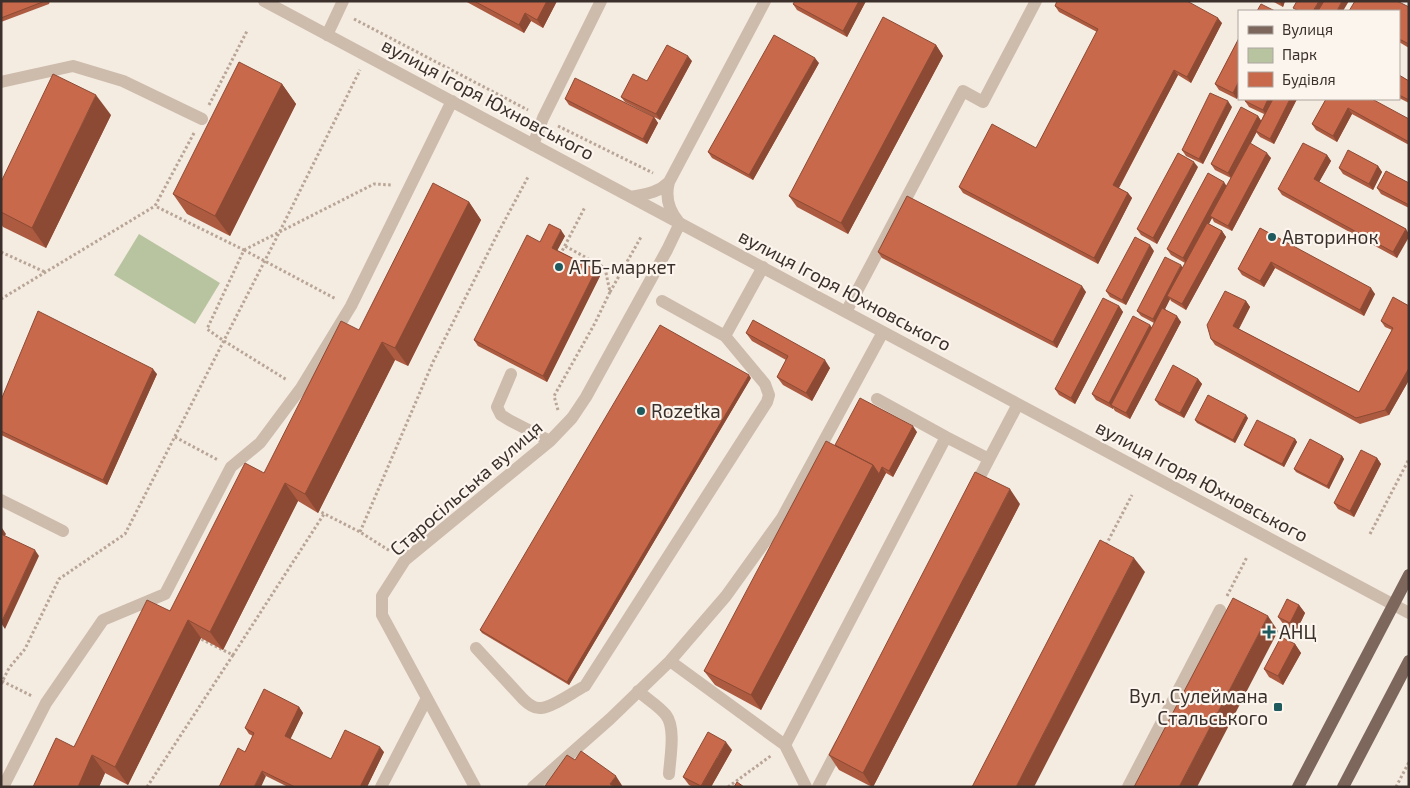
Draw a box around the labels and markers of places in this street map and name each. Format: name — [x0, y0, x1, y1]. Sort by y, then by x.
place label: Авторинок — [1282, 225, 1379, 248]
marker: Авторинок — [1266, 231, 1278, 243]
place label: АТБ-маркет — [569, 255, 676, 278]
marker: АТБ-маркет — [553, 261, 565, 273]
place label: Rozetka — [651, 399, 721, 422]
marker: Rozetka — [635, 405, 647, 417]
place label: АНЦ — [1279, 620, 1317, 643]
marker: АНЦ — [1263, 626, 1275, 638]
place label: Вул. Сулеймана Стальського — [1129, 684, 1268, 729]
marker: Вул. Сулеймана Стальського — [1272, 701, 1284, 713]

